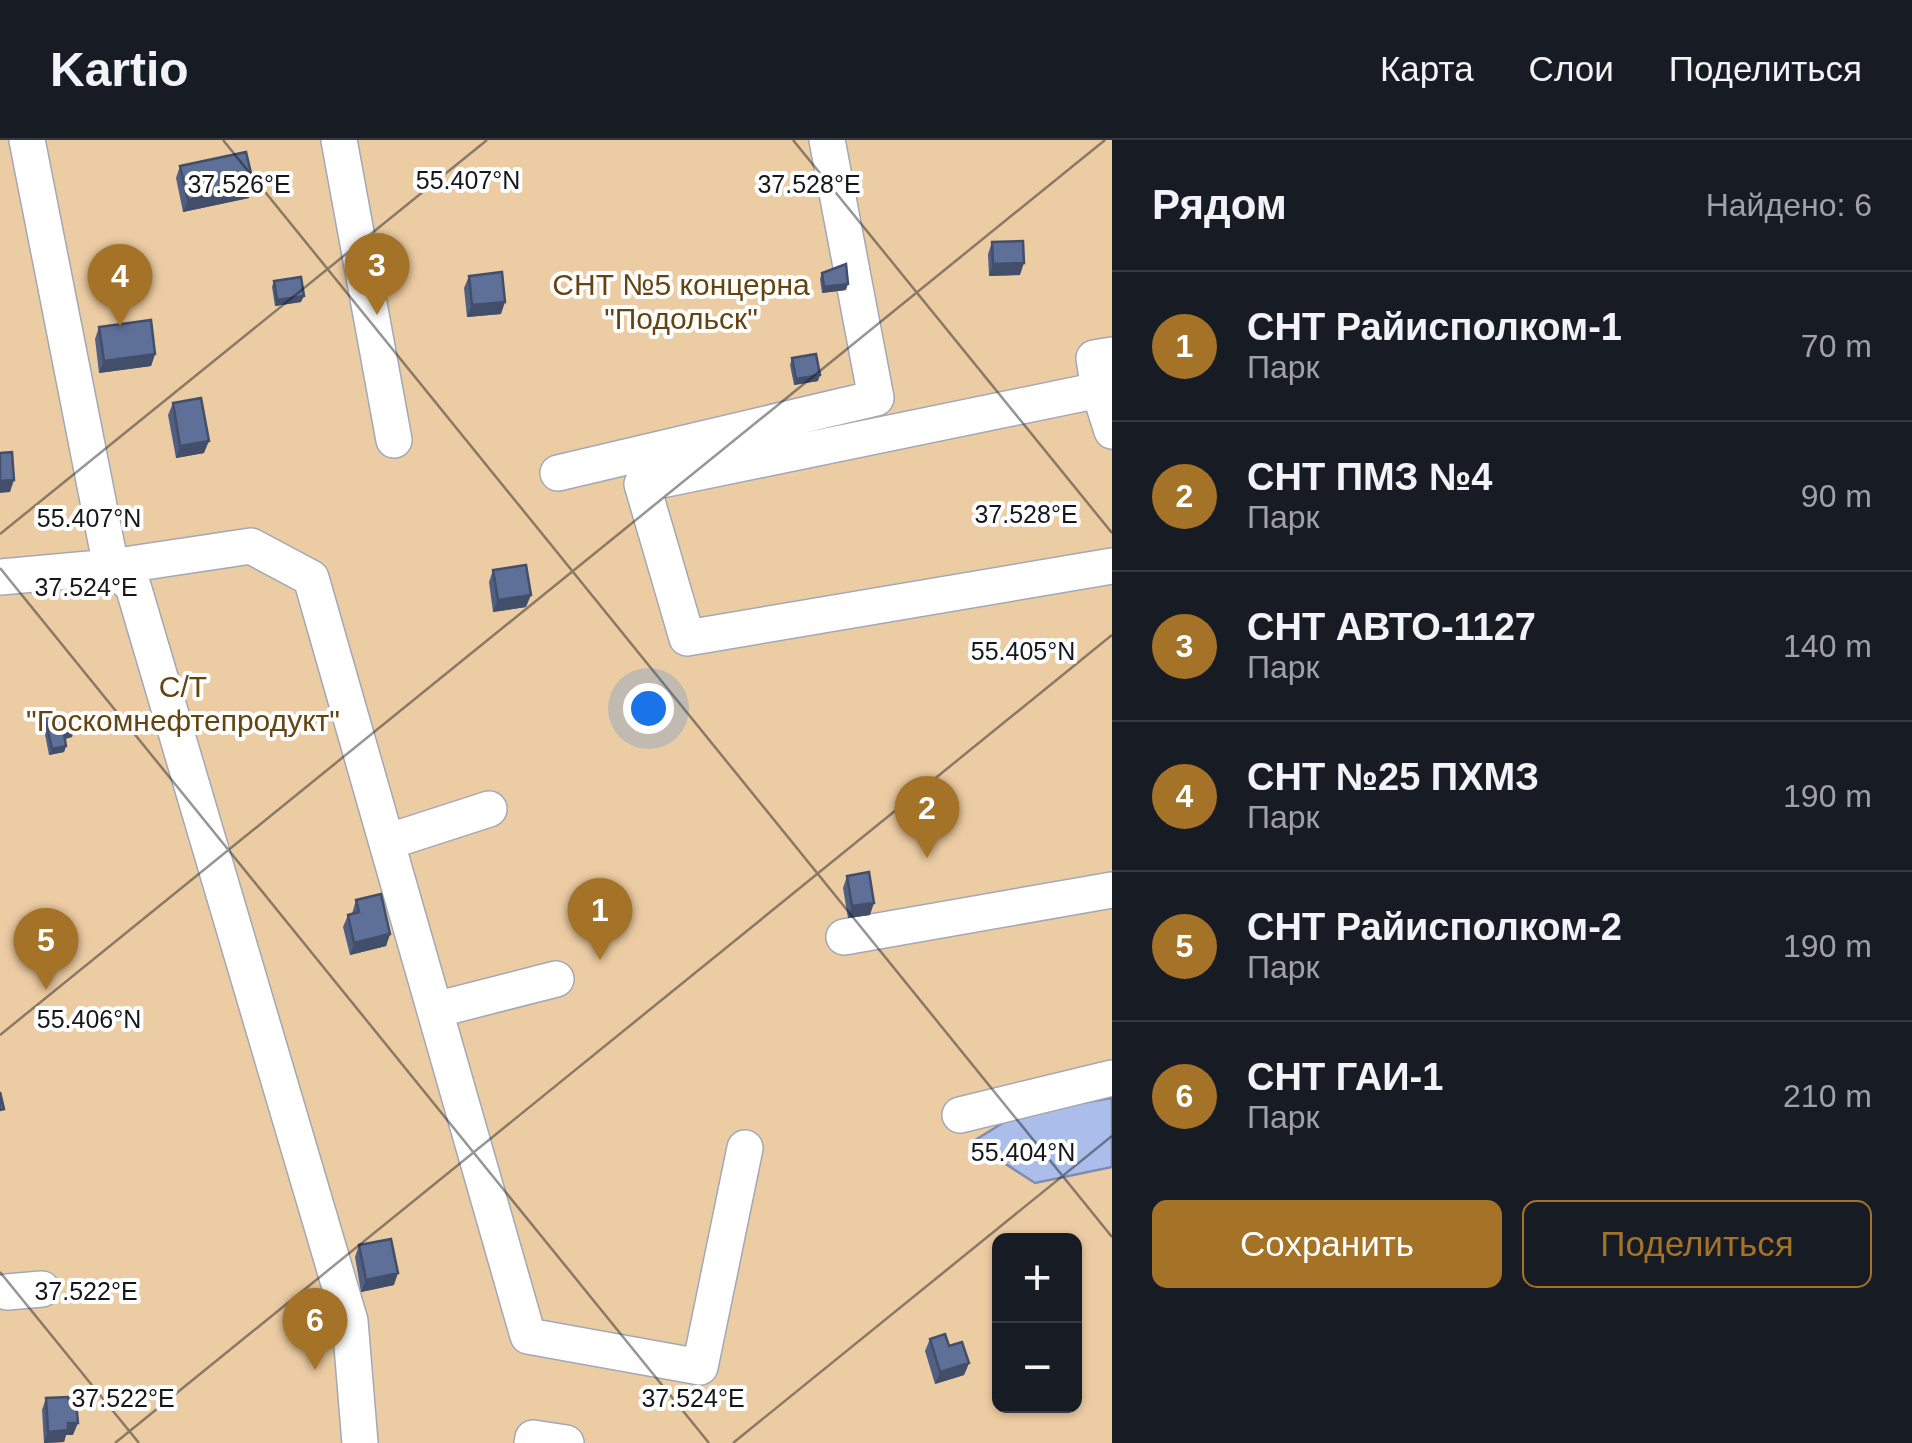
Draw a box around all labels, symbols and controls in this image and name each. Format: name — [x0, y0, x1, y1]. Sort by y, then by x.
text: Kartio — [50, 43, 189, 96]
text: Карта — [1380, 49, 1474, 88]
text: Слои — [1529, 49, 1614, 88]
text: Поделиться — [1669, 49, 1862, 88]
text: 55.407°N — [416, 166, 520, 194]
text: 37.526°E — [187, 170, 291, 198]
text: 37.528°E — [757, 170, 861, 198]
text: Рядом — [1152, 181, 1287, 228]
text: Найдено: 6 — [1706, 187, 1872, 223]
pin: 3 — [344, 232, 410, 315]
pin: 4 — [88, 244, 152, 326]
park label: СНТ №5 концерна "Подольск" — [552, 268, 810, 335]
text: СНТ Райисполком-1 — [1247, 306, 1622, 348]
text: 1 — [1176, 328, 1193, 364]
text: 70 m — [1801, 328, 1872, 364]
text: Парк — [1247, 349, 1320, 385]
text: СНТ ПМЗ №4 — [1247, 456, 1492, 498]
text: 2 — [1176, 478, 1193, 514]
text: 90 m — [1801, 478, 1872, 514]
text: Парк — [1247, 499, 1320, 535]
text: 37.528°E — [974, 500, 1078, 528]
text: 55.407°N — [37, 504, 141, 532]
text: 37.524°E — [34, 573, 138, 601]
text: СНТ АВТО-1127 — [1247, 606, 1536, 648]
text: 3 — [1176, 628, 1193, 664]
text: 140 m — [1783, 628, 1872, 664]
text: 55.405°N — [971, 637, 1075, 665]
text: Парк — [1247, 649, 1320, 685]
park label: С/Т "Госкомнефтепродукт" — [26, 670, 340, 737]
your location — [623, 683, 674, 734]
text: СНТ №25 ПХМЗ — [1247, 756, 1539, 798]
pin: 2 — [894, 776, 960, 858]
text: 4 — [1176, 778, 1193, 814]
text: 190 m — [1783, 778, 1872, 814]
text: Парк — [1247, 799, 1320, 835]
pin: 1 — [568, 878, 632, 960]
text: СНТ Райисполком-2 — [1247, 906, 1622, 948]
pin: 5 — [13, 908, 78, 990]
text: 5 — [1176, 928, 1193, 964]
text: 190 m — [1783, 928, 1872, 964]
text: Парк — [1247, 949, 1320, 985]
text: 55.406°N — [37, 1005, 141, 1033]
text: СНТ ГАИ-1 — [1247, 1056, 1443, 1098]
text: 6 — [1176, 1078, 1193, 1114]
text: 210 m — [1783, 1078, 1872, 1114]
text: Парк — [1247, 1099, 1320, 1135]
text: 55.404°N — [971, 1138, 1075, 1166]
button: Сохранить — [1152, 1200, 1502, 1288]
button: Поделиться — [1522, 1200, 1872, 1288]
map controls — [992, 1233, 1082, 1413]
button: + — [992, 1233, 1082, 1323]
text: 37.522°E — [34, 1277, 138, 1305]
pin: 6 — [282, 1288, 348, 1370]
button: − — [992, 1323, 1082, 1413]
text: 37.522°E — [71, 1384, 175, 1412]
text: 37.524°E — [641, 1384, 745, 1412]

